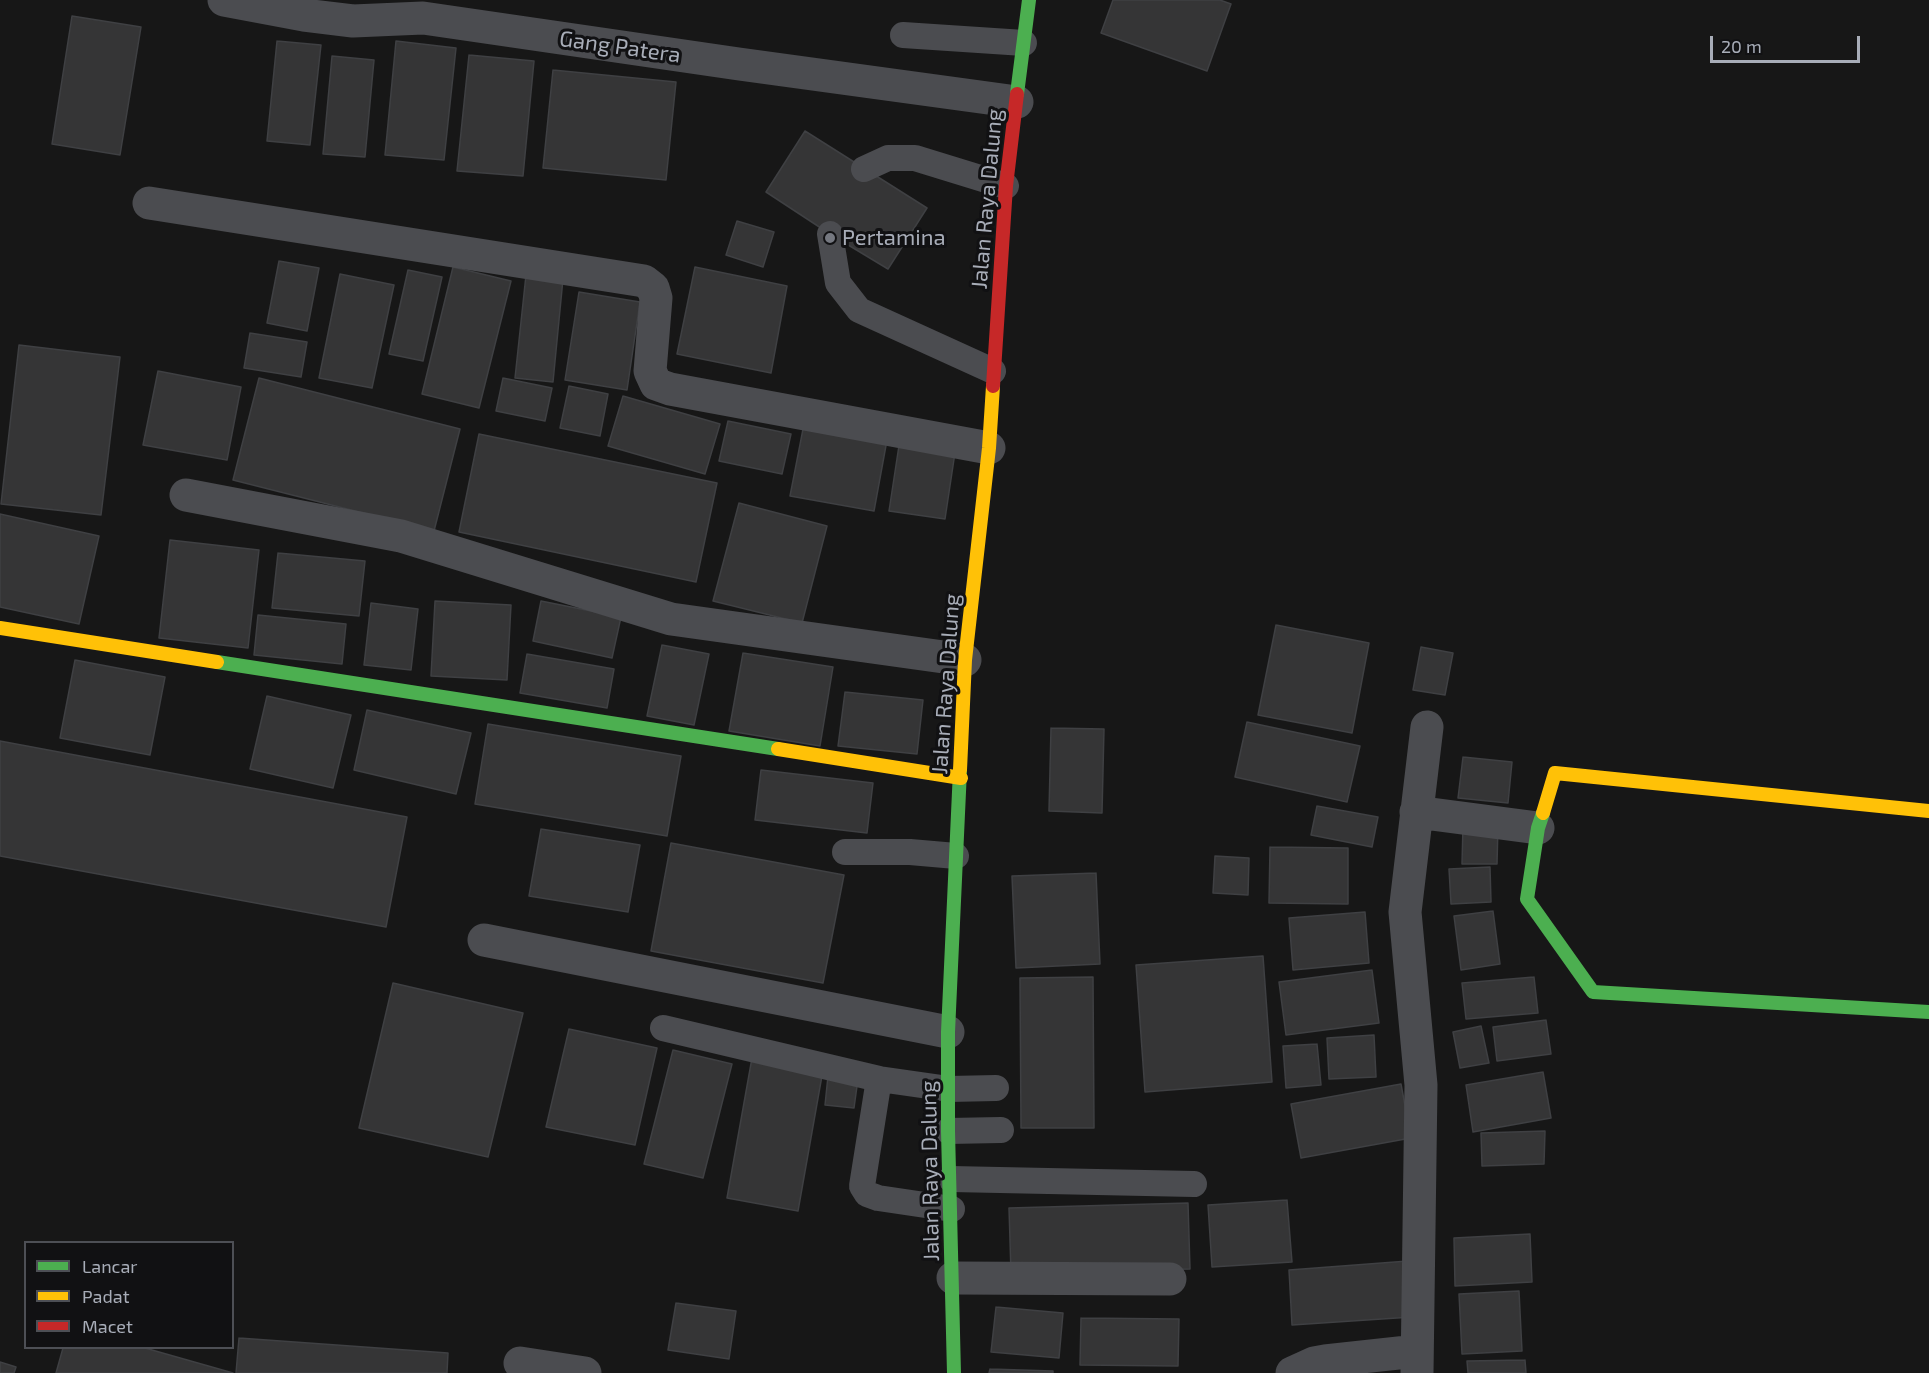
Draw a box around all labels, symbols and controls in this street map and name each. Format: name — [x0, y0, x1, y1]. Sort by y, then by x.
scale bar — [1713, 24, 1863, 62]
street label: Gang Patera — [558, 25, 682, 69]
text: 20 m — [1721, 35, 1762, 57]
street label: Jalan Raya Dalung — [966, 108, 1008, 290]
place label: Pertamina — [842, 225, 946, 251]
marker: Pertamina — [823, 231, 837, 245]
street label: Jalan Raya Dalung — [927, 593, 965, 775]
street label: Jalan Raya Dalung — [915, 1080, 945, 1262]
legend — [24, 1241, 234, 1349]
text: Lancar — [82, 1255, 138, 1277]
text: Padat — [82, 1285, 129, 1307]
text: Macet — [82, 1315, 133, 1337]

